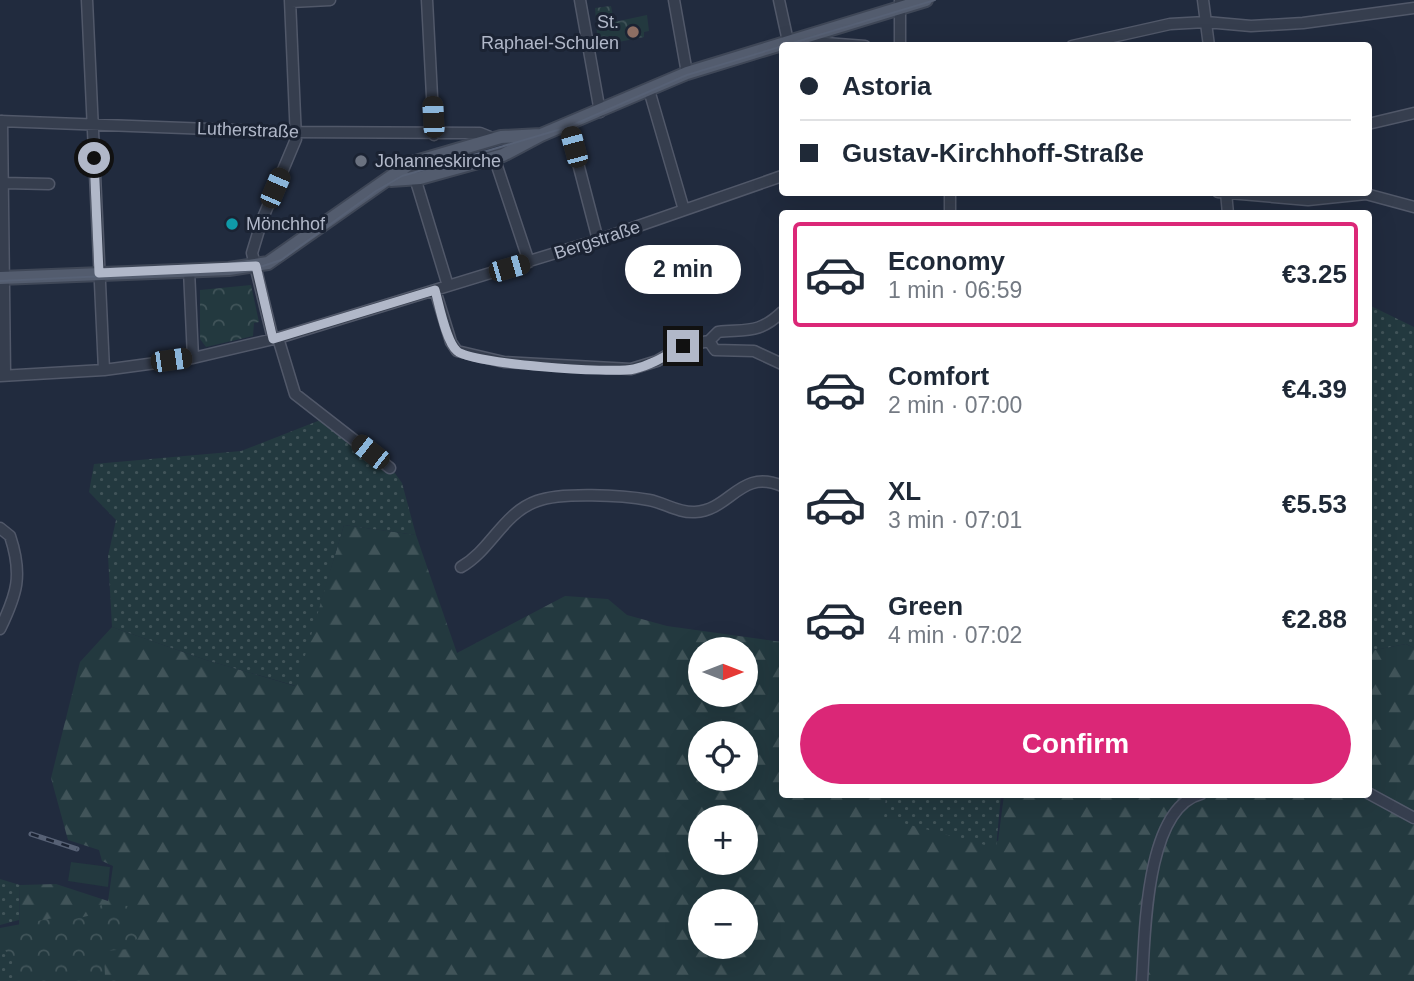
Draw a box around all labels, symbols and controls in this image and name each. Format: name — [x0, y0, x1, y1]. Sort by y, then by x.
place label: St. Raphael-Schulen — [481, 12, 619, 53]
marker: St. Raphael-Schulen — [625, 24, 641, 40]
text: Astoria — [842, 71, 932, 101]
car — [422, 95, 445, 139]
street label: Lutherstraße — [197, 118, 299, 142]
car — [559, 124, 590, 170]
text: Gustav-Kirchhoff-Straße — [842, 138, 1144, 168]
route start — [78, 142, 110, 174]
place label: Johanneskirche — [375, 151, 501, 171]
marker: Johanneskirche — [353, 153, 369, 169]
car — [258, 165, 293, 211]
place label: Mönchhof — [246, 214, 326, 234]
marker: Mönchhof — [224, 216, 240, 232]
street label: Bergstraße — [552, 217, 642, 263]
icon: car — [804, 243, 867, 306]
callout: 2 min — [625, 244, 741, 294]
text: Economy — [888, 246, 1005, 276]
car — [486, 252, 533, 284]
text: 2 min — [653, 256, 713, 282]
text: €3.25 — [1282, 259, 1347, 289]
text: 1 min · 06:59 — [888, 277, 1022, 303]
route end — [667, 330, 699, 362]
car — [149, 347, 194, 373]
icon: car — [804, 358, 867, 421]
text: Comfort — [888, 361, 989, 391]
text: €4.39 — [1282, 374, 1347, 404]
text: 2 min · 07:00 — [888, 392, 1022, 418]
car — [347, 431, 394, 473]
icon: car — [804, 473, 867, 536]
text: XL — [888, 476, 921, 506]
text: €5.53 — [1282, 489, 1347, 519]
text: 3 min · 07:01 — [888, 507, 1022, 533]
icon: car — [804, 588, 867, 651]
text: Green — [888, 591, 963, 621]
text: €2.88 — [1282, 604, 1347, 634]
text: 4 min · 07:02 — [888, 622, 1022, 648]
north arrow — [688, 637, 758, 707]
map controls — [688, 637, 758, 959]
button: Confirm — [800, 704, 1351, 784]
button: locate — [688, 721, 758, 791]
button: + — [688, 805, 758, 875]
button: − — [688, 889, 758, 959]

